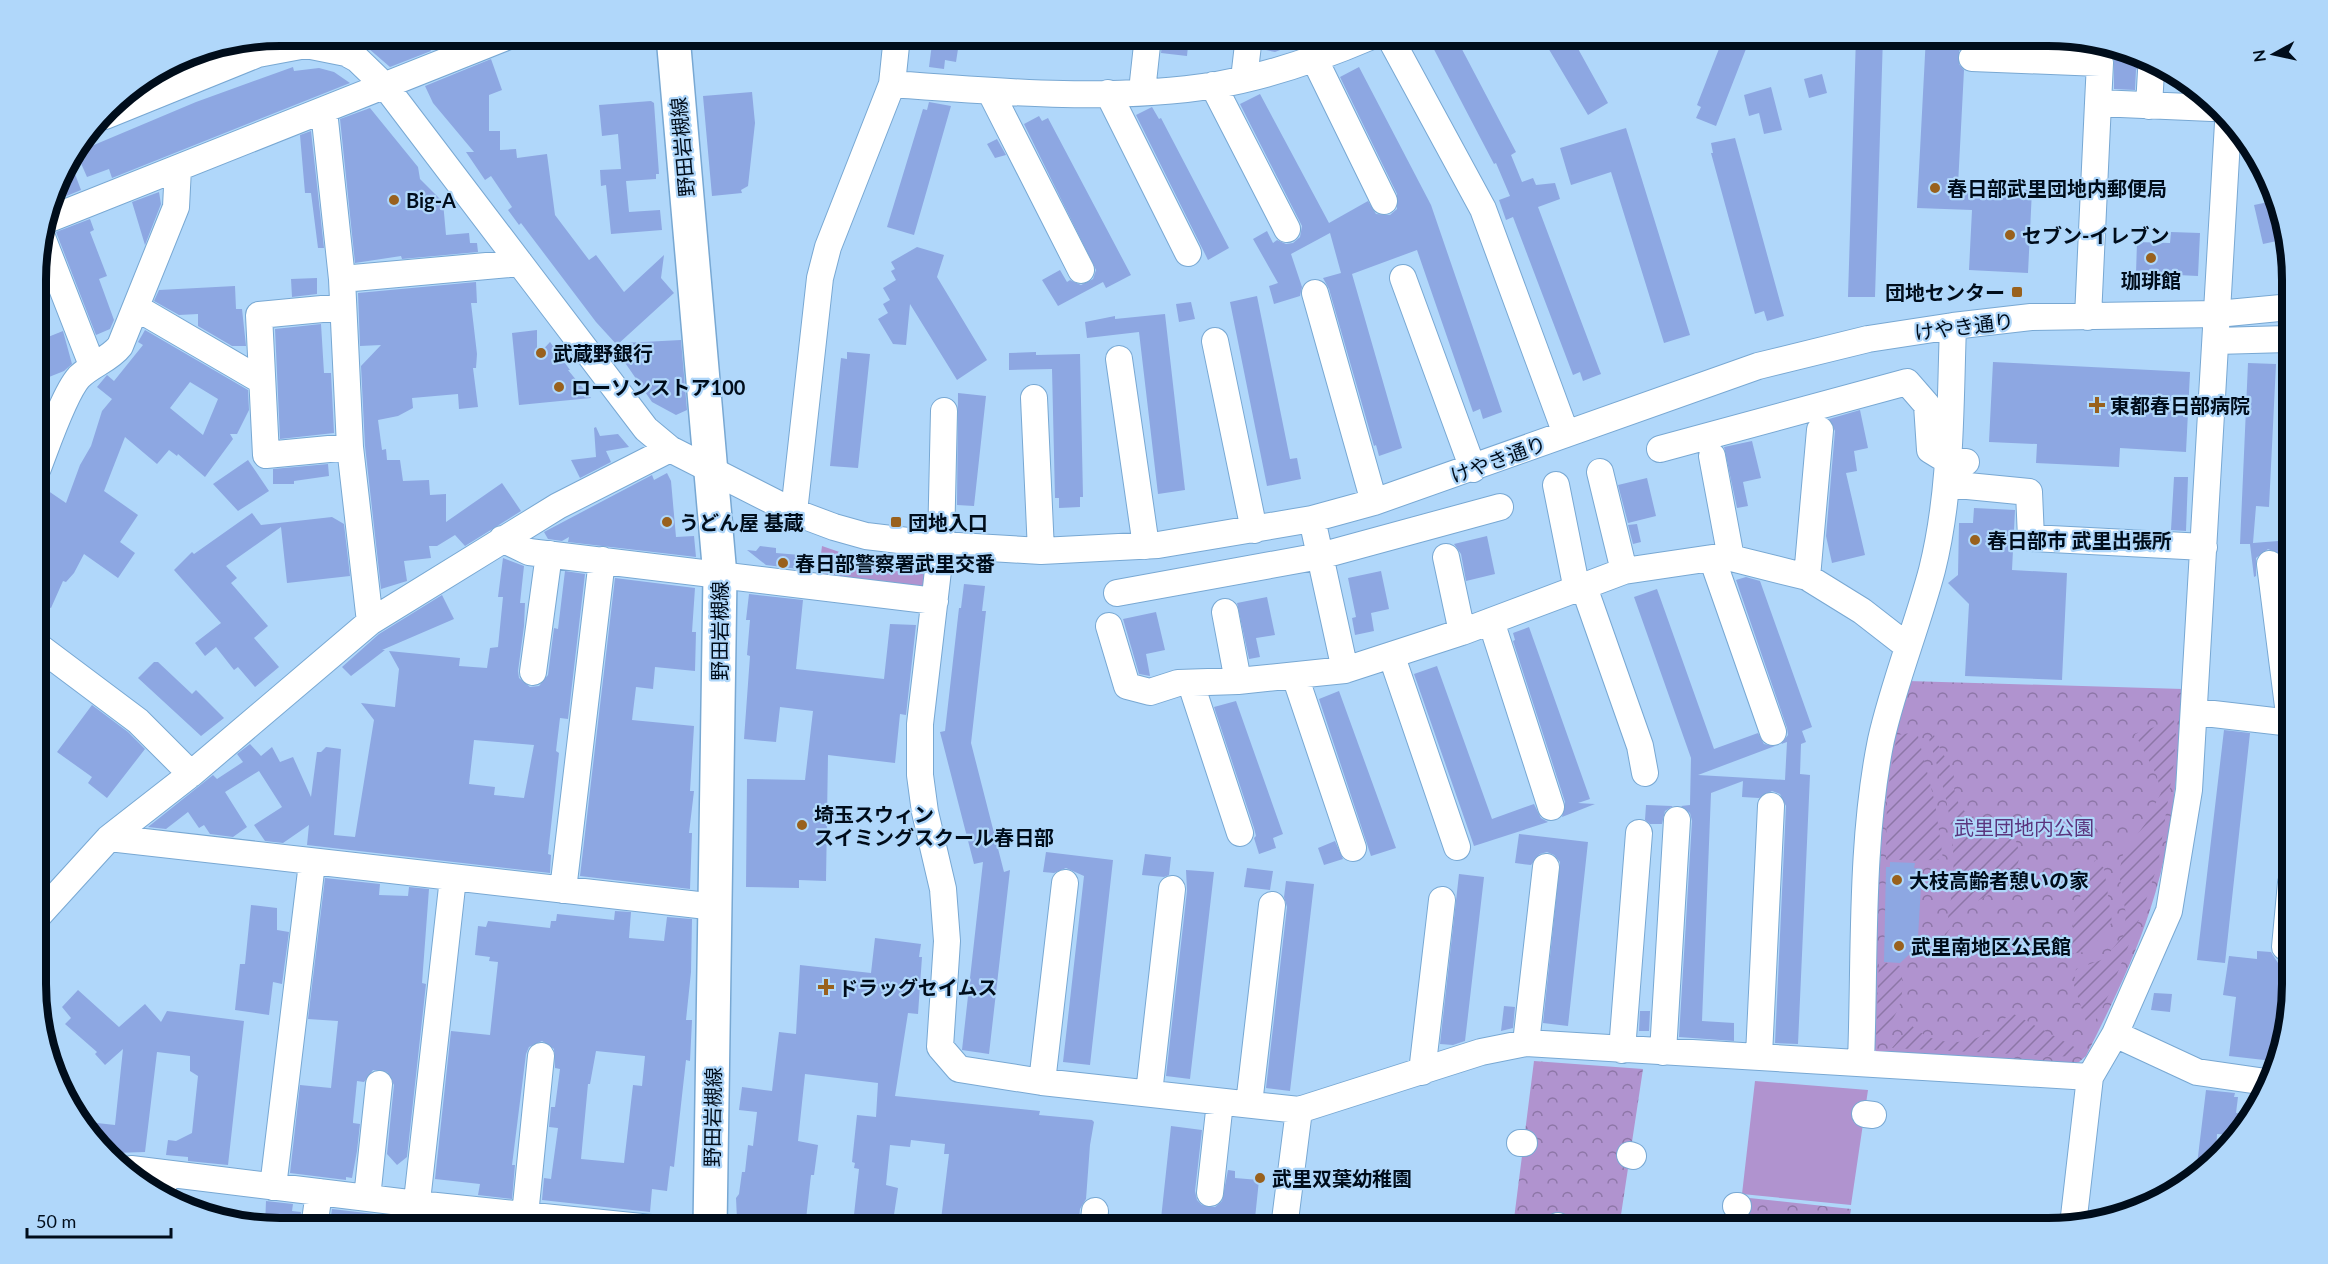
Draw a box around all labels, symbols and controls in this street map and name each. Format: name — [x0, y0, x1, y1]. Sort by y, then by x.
north arrow — [2244, 24, 2304, 84]
text: N — [2248, 49, 2269, 64]
street label: 野田岩槻線 — [666, 96, 698, 198]
place label: 春日部武里団地内郵便局 — [1947, 176, 2167, 200]
marker: 春日部武里団地内郵便局 — [1928, 181, 1942, 195]
place label: Big-A — [406, 188, 456, 212]
marker: Big-A — [387, 193, 401, 207]
place label: セブン-イレブン — [2022, 223, 2169, 247]
marker: セブン-イレブン — [2003, 228, 2017, 242]
marker: 珈琲館 — [2144, 251, 2158, 265]
place label: 珈琲館 — [2121, 268, 2181, 292]
place label: 団地センター — [1885, 280, 2005, 304]
marker: 団地センター — [2010, 285, 2024, 299]
street label: けやき通り — [1913, 308, 2015, 344]
place label: 武蔵野銀行 — [553, 341, 653, 365]
marker: 武蔵野銀行 — [534, 346, 548, 360]
place label: ローソンストア100 — [571, 375, 746, 399]
marker: ローソンストア100 — [552, 380, 566, 394]
place label: 東都春日部病院 — [2110, 393, 2250, 417]
marker: 東都春日部病院 — [2088, 396, 2106, 414]
street label: けやき通り — [1447, 431, 1549, 487]
place label: うどん屋 基蔵 — [679, 510, 804, 534]
place label: 団地入口 — [908, 510, 988, 534]
marker: うどん屋 基蔵 — [660, 515, 674, 529]
marker: 団地入口 — [889, 515, 903, 529]
place label: 春日部市 武里出張所 — [1987, 528, 2172, 552]
marker: 春日部市 武里出張所 — [1968, 533, 1982, 547]
place label: 春日部警察署武里交番 — [795, 551, 995, 575]
marker: 春日部警察署武里交番 — [776, 556, 790, 570]
street label: 野田岩槻線 — [707, 581, 731, 681]
place label: 埼玉スウィン スイミングスクール春日部 — [814, 802, 1054, 849]
park label: 武里団地内公園 — [1954, 815, 2094, 839]
marker: 埼玉スウィン スイミングスクール春日部 — [795, 818, 809, 832]
place label: 大枝高齢者憩いの家 — [1909, 868, 2089, 892]
marker: 大枝高齢者憩いの家 — [1890, 873, 1904, 887]
place label: 武里南地区公民館 — [1911, 934, 2071, 958]
marker: 武里南地区公民館 — [1892, 939, 1906, 953]
place label: ドラッグセイムス — [838, 975, 998, 999]
marker: ドラッグセイムス — [819, 980, 833, 994]
street label: 野田岩槻線 — [699, 1067, 725, 1167]
place label: 武里双葉幼稚園 — [1272, 1166, 1412, 1190]
marker: 武里双葉幼稚園 — [1253, 1171, 1267, 1185]
scale bar — [27, 1201, 171, 1239]
text: 50 m — [36, 1210, 76, 1232]

